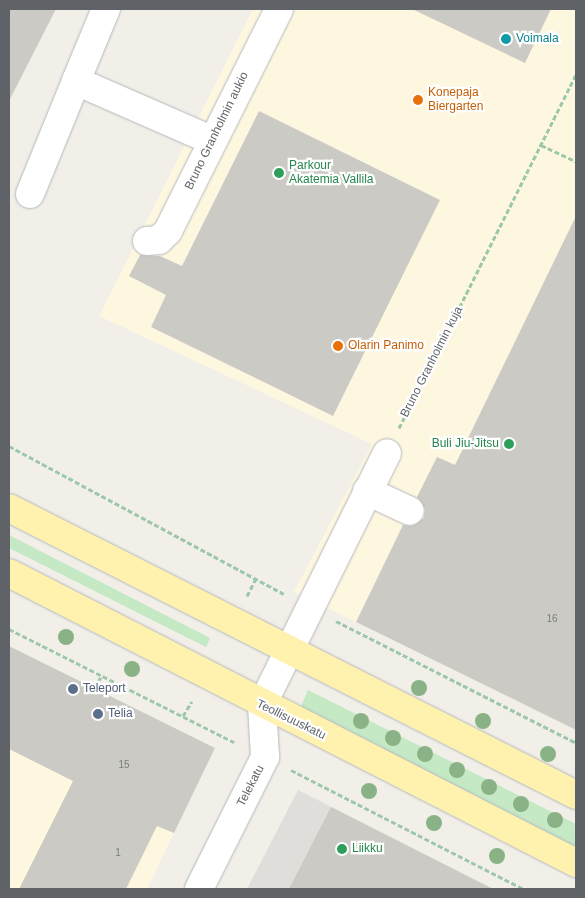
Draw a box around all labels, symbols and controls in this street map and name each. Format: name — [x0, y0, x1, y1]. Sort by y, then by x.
place label: Voimala — [516, 32, 559, 46]
marker: Voimala — [500, 33, 512, 45]
street label: Bruno Granholmin aukio — [182, 70, 252, 192]
place label: Konepaja Biergarten — [428, 86, 483, 114]
marker: Konepaja Biergarten — [412, 94, 424, 106]
place label: Parkour Akatemia Vallila — [289, 159, 373, 187]
marker: Parkour Akatemia Vallila — [273, 167, 285, 179]
street label: Bruno Granholmin kuja — [398, 304, 466, 420]
place label: Olarin Panimo — [348, 339, 424, 353]
marker: Olarin Panimo — [332, 340, 344, 352]
place label: Buli Jiu-Jitsu — [432, 437, 499, 451]
marker: Buli Jiu-Jitsu — [503, 438, 515, 450]
house number: 16 — [546, 613, 558, 625]
place label: Teleport — [83, 682, 126, 696]
marker: Teleport — [67, 683, 79, 695]
street label: Teollisuuskatu — [254, 697, 328, 743]
place label: Telia — [108, 707, 133, 721]
marker: Telia — [92, 708, 104, 720]
house number: 15 — [118, 759, 130, 771]
street label: Telekatu — [234, 763, 268, 809]
place label: Liikku — [352, 842, 383, 856]
marker: Liikku — [336, 843, 348, 855]
house number: 1 — [115, 847, 121, 859]

